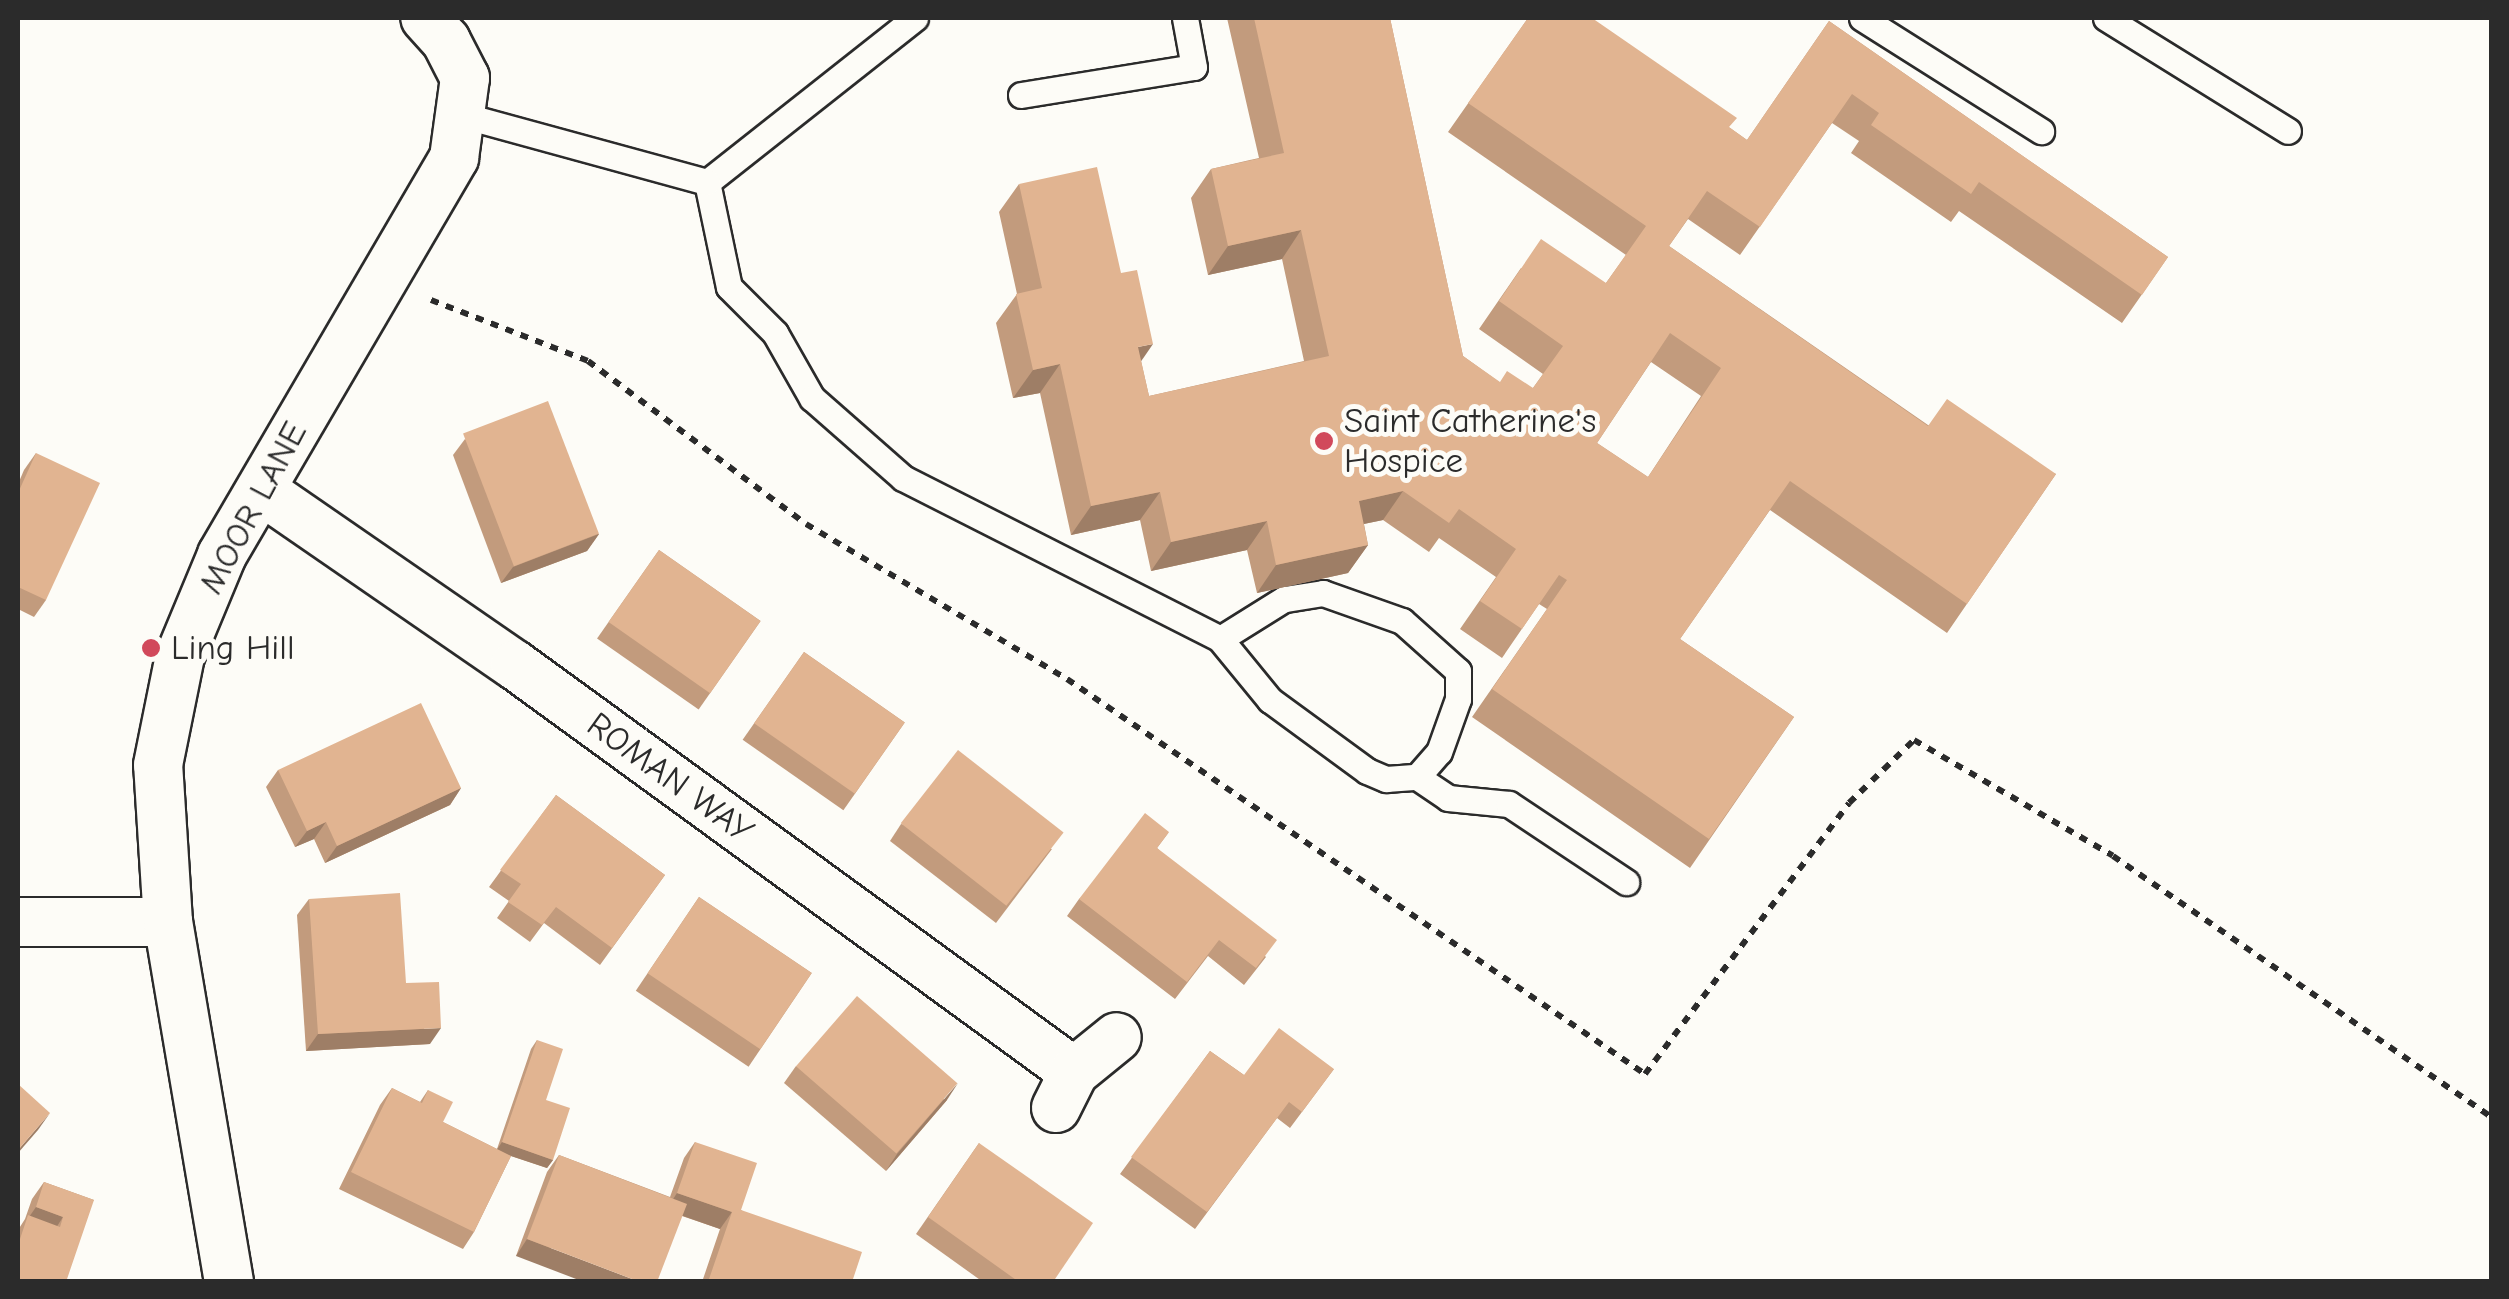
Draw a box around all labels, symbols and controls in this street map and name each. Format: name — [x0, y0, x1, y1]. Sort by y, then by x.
place label: Saint Catherine's Hospice — [1344, 400, 1596, 482]
street label: MOOR LANE — [190, 415, 316, 601]
marker: Saint Catherine's Hospice — [1313, 430, 1335, 452]
place label: Ling Hill — [171, 627, 295, 669]
marker: Ling Hill — [140, 637, 162, 659]
street label: ROMAN WAY — [579, 704, 761, 852]

